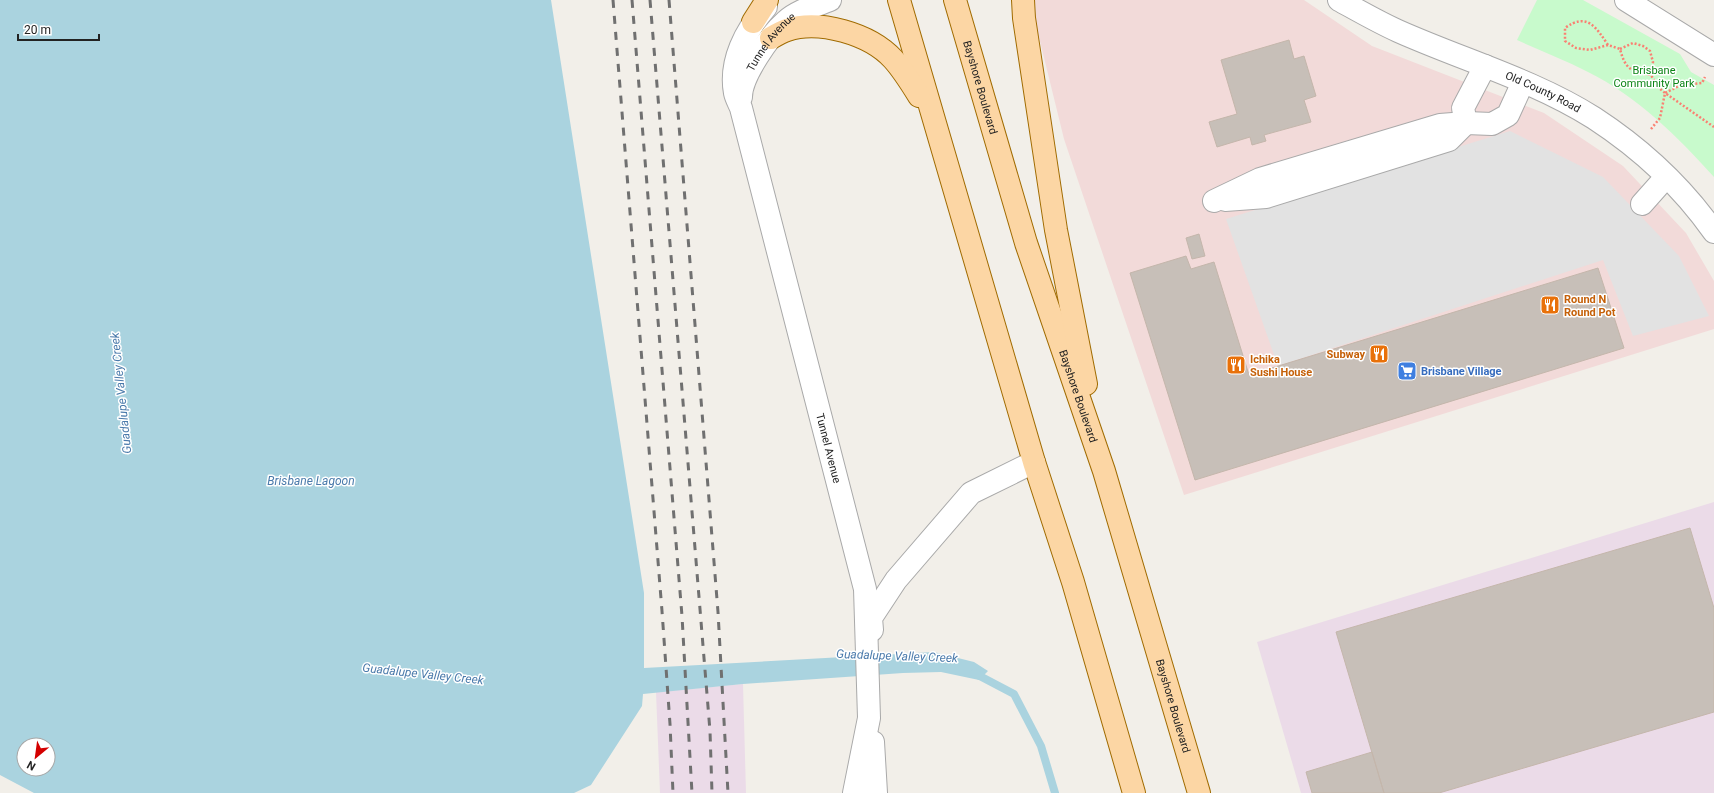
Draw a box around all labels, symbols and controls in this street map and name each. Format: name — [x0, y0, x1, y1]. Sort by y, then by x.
street label: Tunnel Avenue — [744, 10, 798, 74]
scale bar — [18, 16, 99, 42]
text: 20 m — [24, 23, 51, 37]
street label: Bayshore Boulevard — [960, 39, 1000, 136]
park label: Brisbane Community Park — [1613, 64, 1695, 90]
street label: Old County Road — [1503, 69, 1583, 116]
place label: Round N Round Pot — [1564, 293, 1616, 319]
restaurant icon: Round N Round Pot — [1539, 294, 1561, 316]
water label: Guadalupe Valley Creek — [108, 331, 134, 454]
restaurant icon: Subway — [1368, 343, 1390, 365]
street label: Bayshore Boulevard — [1056, 348, 1100, 444]
place label: Subway — [1326, 348, 1365, 361]
place label: Ichika Sushi House — [1250, 353, 1312, 379]
restaurant icon: Ichika Sushi House — [1225, 354, 1247, 376]
supermarket icon: Brisbane Village — [1396, 360, 1418, 382]
place label: Brisbane Village — [1421, 365, 1502, 378]
street label: Tunnel Avenue — [813, 412, 843, 485]
water label: Brisbane Lagoon — [267, 474, 355, 488]
water label: Guadalupe Valley Creek — [836, 647, 959, 665]
street label: Bayshore Boulevard — [1153, 658, 1193, 754]
water label: Guadalupe Valley Creek — [362, 661, 485, 687]
north arrow — [16, 737, 56, 777]
text: N — [25, 758, 38, 773]

